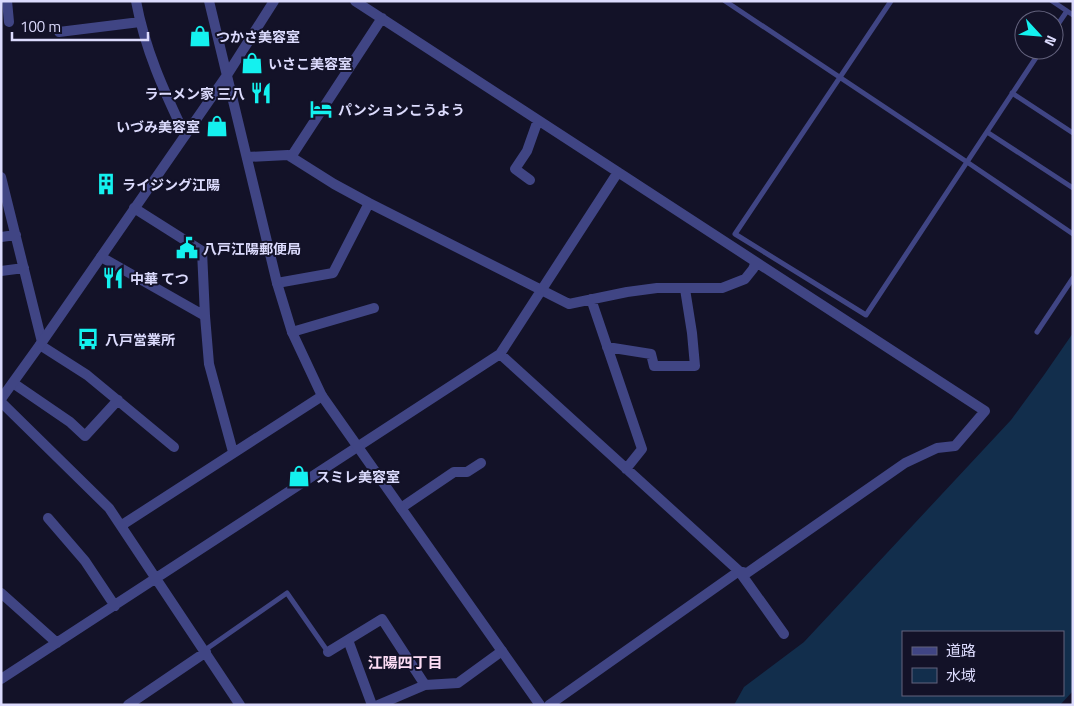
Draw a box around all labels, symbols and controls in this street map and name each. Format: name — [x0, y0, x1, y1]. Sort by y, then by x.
scale bar — [12, 10, 149, 42]
north arrow — [1014, 10, 1064, 60]
text: 100 m — [20, 15, 61, 38]
shop icon: つかさ美容室 — [187, 23, 213, 49]
place label: つかさ美容室 — [216, 26, 300, 47]
text: N — [1040, 32, 1063, 50]
shop icon: いさこ美容室 — [239, 50, 265, 76]
place label: いさこ美容室 — [268, 53, 352, 74]
restaurant icon: ラーメン家 三八 — [248, 80, 274, 106]
place label: ラーメン家 三八 — [144, 83, 245, 104]
hotel icon: パンションこうよう — [308, 96, 334, 122]
place label: パンションこうよう — [338, 99, 465, 120]
shop icon: いづみ美容室 — [204, 113, 230, 139]
place label: いづみ美容室 — [116, 116, 200, 137]
building icon: ライジング江陽 — [93, 171, 119, 197]
place label: ライジング江陽 — [122, 174, 220, 195]
public building icon: 八戸江陽郵便局 — [174, 235, 200, 261]
place label: 八戸江陽郵便局 — [203, 238, 301, 259]
restaurant icon: 中華 てつ — [100, 265, 126, 291]
place label: 中華 てつ — [130, 268, 189, 289]
bus stop icon: 八戸営業所 — [75, 326, 101, 352]
place label: 八戸営業所 — [105, 329, 175, 350]
shop icon: スミレ美容室 — [286, 463, 312, 489]
place label: スミレ美容室 — [316, 466, 400, 487]
legend — [902, 631, 1064, 696]
text: 道路 — [946, 639, 976, 662]
district label: 江陽四丁目 — [367, 651, 443, 674]
text: 水域 — [946, 664, 976, 687]

